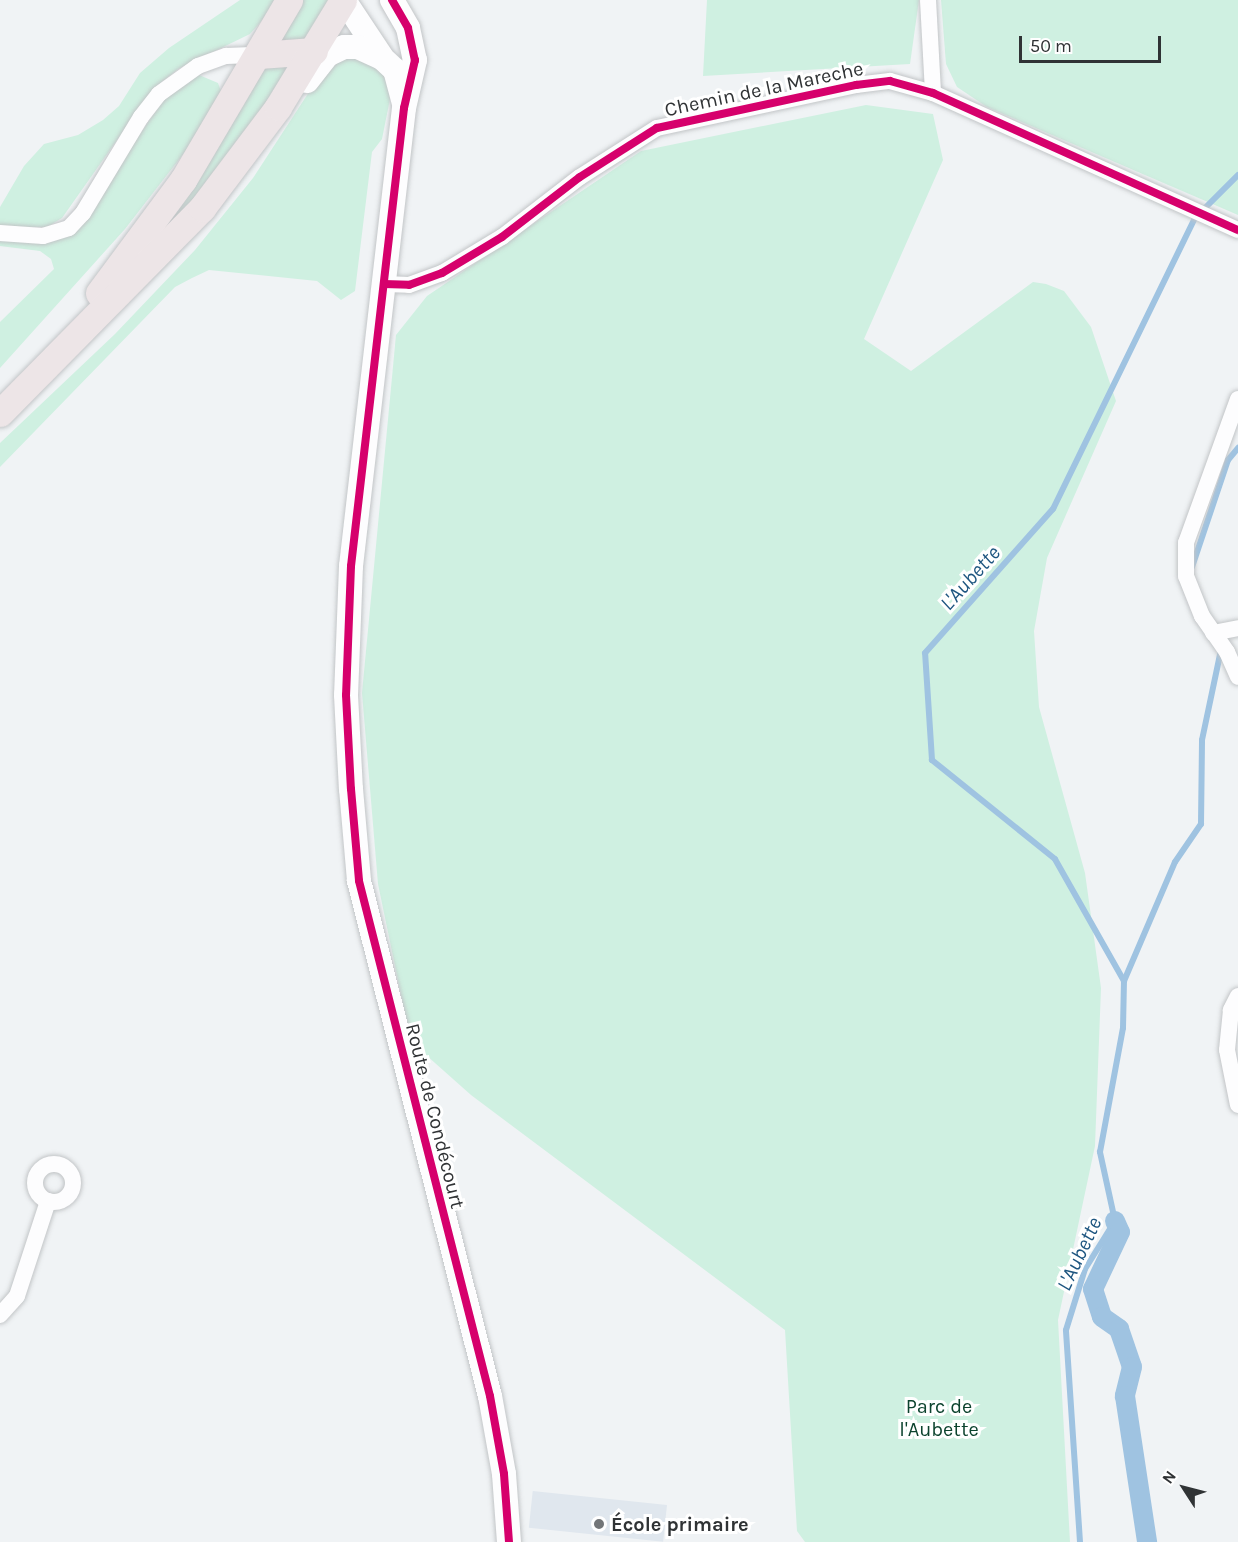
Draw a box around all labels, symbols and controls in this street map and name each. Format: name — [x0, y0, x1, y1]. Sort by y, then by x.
scale bar — [1022, 24, 1164, 62]
text: 50 m — [1030, 35, 1072, 57]
street label: Chemin de la Mareche — [663, 56, 865, 122]
water label: L'Aubette — [934, 540, 1006, 616]
street label: Route de Condécourt — [400, 1021, 470, 1211]
water label: L'Aubette — [1051, 1213, 1107, 1295]
park label: Parc de l'Aubette — [899, 1395, 979, 1442]
north arrow — [1154, 1458, 1214, 1518]
text: N — [1158, 1467, 1180, 1487]
place label: École primaire — [611, 1512, 749, 1536]
marker: École primaire — [592, 1517, 606, 1531]

